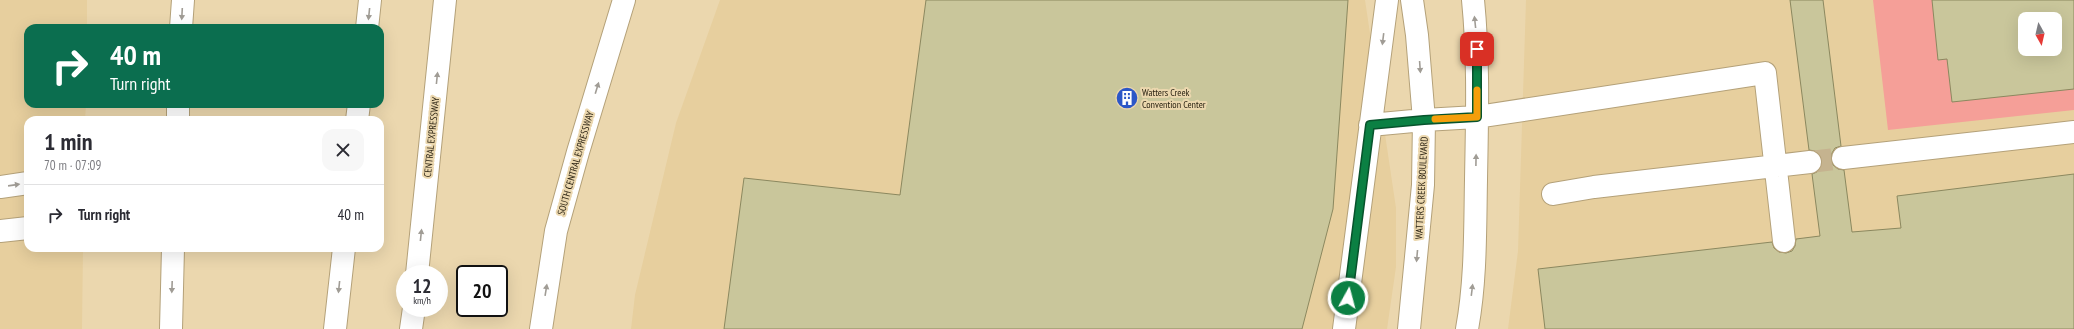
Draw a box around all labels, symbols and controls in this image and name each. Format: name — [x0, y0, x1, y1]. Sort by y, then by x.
one-way arrow — [179, 8, 186, 20]
one-way arrow — [366, 8, 372, 20]
north arrow — [2018, 12, 2062, 56]
map controls — [2018, 12, 2062, 56]
one-way arrow — [1472, 16, 1478, 28]
pin — [1460, 32, 1494, 66]
one-way arrow — [1380, 33, 1386, 45]
text: 40 m — [110, 36, 161, 73]
icon: arrive — [1466, 38, 1488, 60]
icon: right — [44, 40, 96, 92]
one-way arrow — [1416, 60, 1423, 73]
text: Turn right — [110, 72, 170, 95]
one-way arrow — [433, 72, 440, 84]
one-way arrow — [594, 81, 600, 93]
building icon: Watters Creek Convention Center — [1114, 85, 1140, 111]
place label: Watters Creek Convention Center — [1142, 86, 1206, 111]
street label: CENTRAL EXPRESSWAY — [421, 96, 442, 178]
street label: SOUTH CENTRAL EXPRESSWAY — [554, 109, 597, 217]
text: 1 min — [44, 126, 92, 157]
button: close — [322, 129, 364, 171]
street label: WATTERS CREEK BOULEVARD — [1412, 136, 1431, 240]
one-way arrow — [1473, 154, 1480, 166]
text: 70 m · 07:09 — [44, 157, 101, 174]
one-way arrow — [8, 182, 20, 188]
icon: right — [44, 204, 66, 226]
text: Turn right — [78, 205, 130, 224]
text: 40 m — [338, 205, 364, 224]
one-way arrow — [418, 229, 424, 241]
one-way arrow — [1413, 250, 1420, 262]
speed limit sign: 20 — [456, 265, 508, 317]
text: 12 — [412, 273, 432, 299]
position arrow — [1327, 277, 1369, 319]
one-way arrow — [169, 281, 175, 294]
one-way arrow — [336, 281, 343, 293]
one-way arrow — [543, 284, 549, 297]
one-way arrow — [1469, 284, 1475, 296]
text: km/h — [413, 294, 431, 307]

